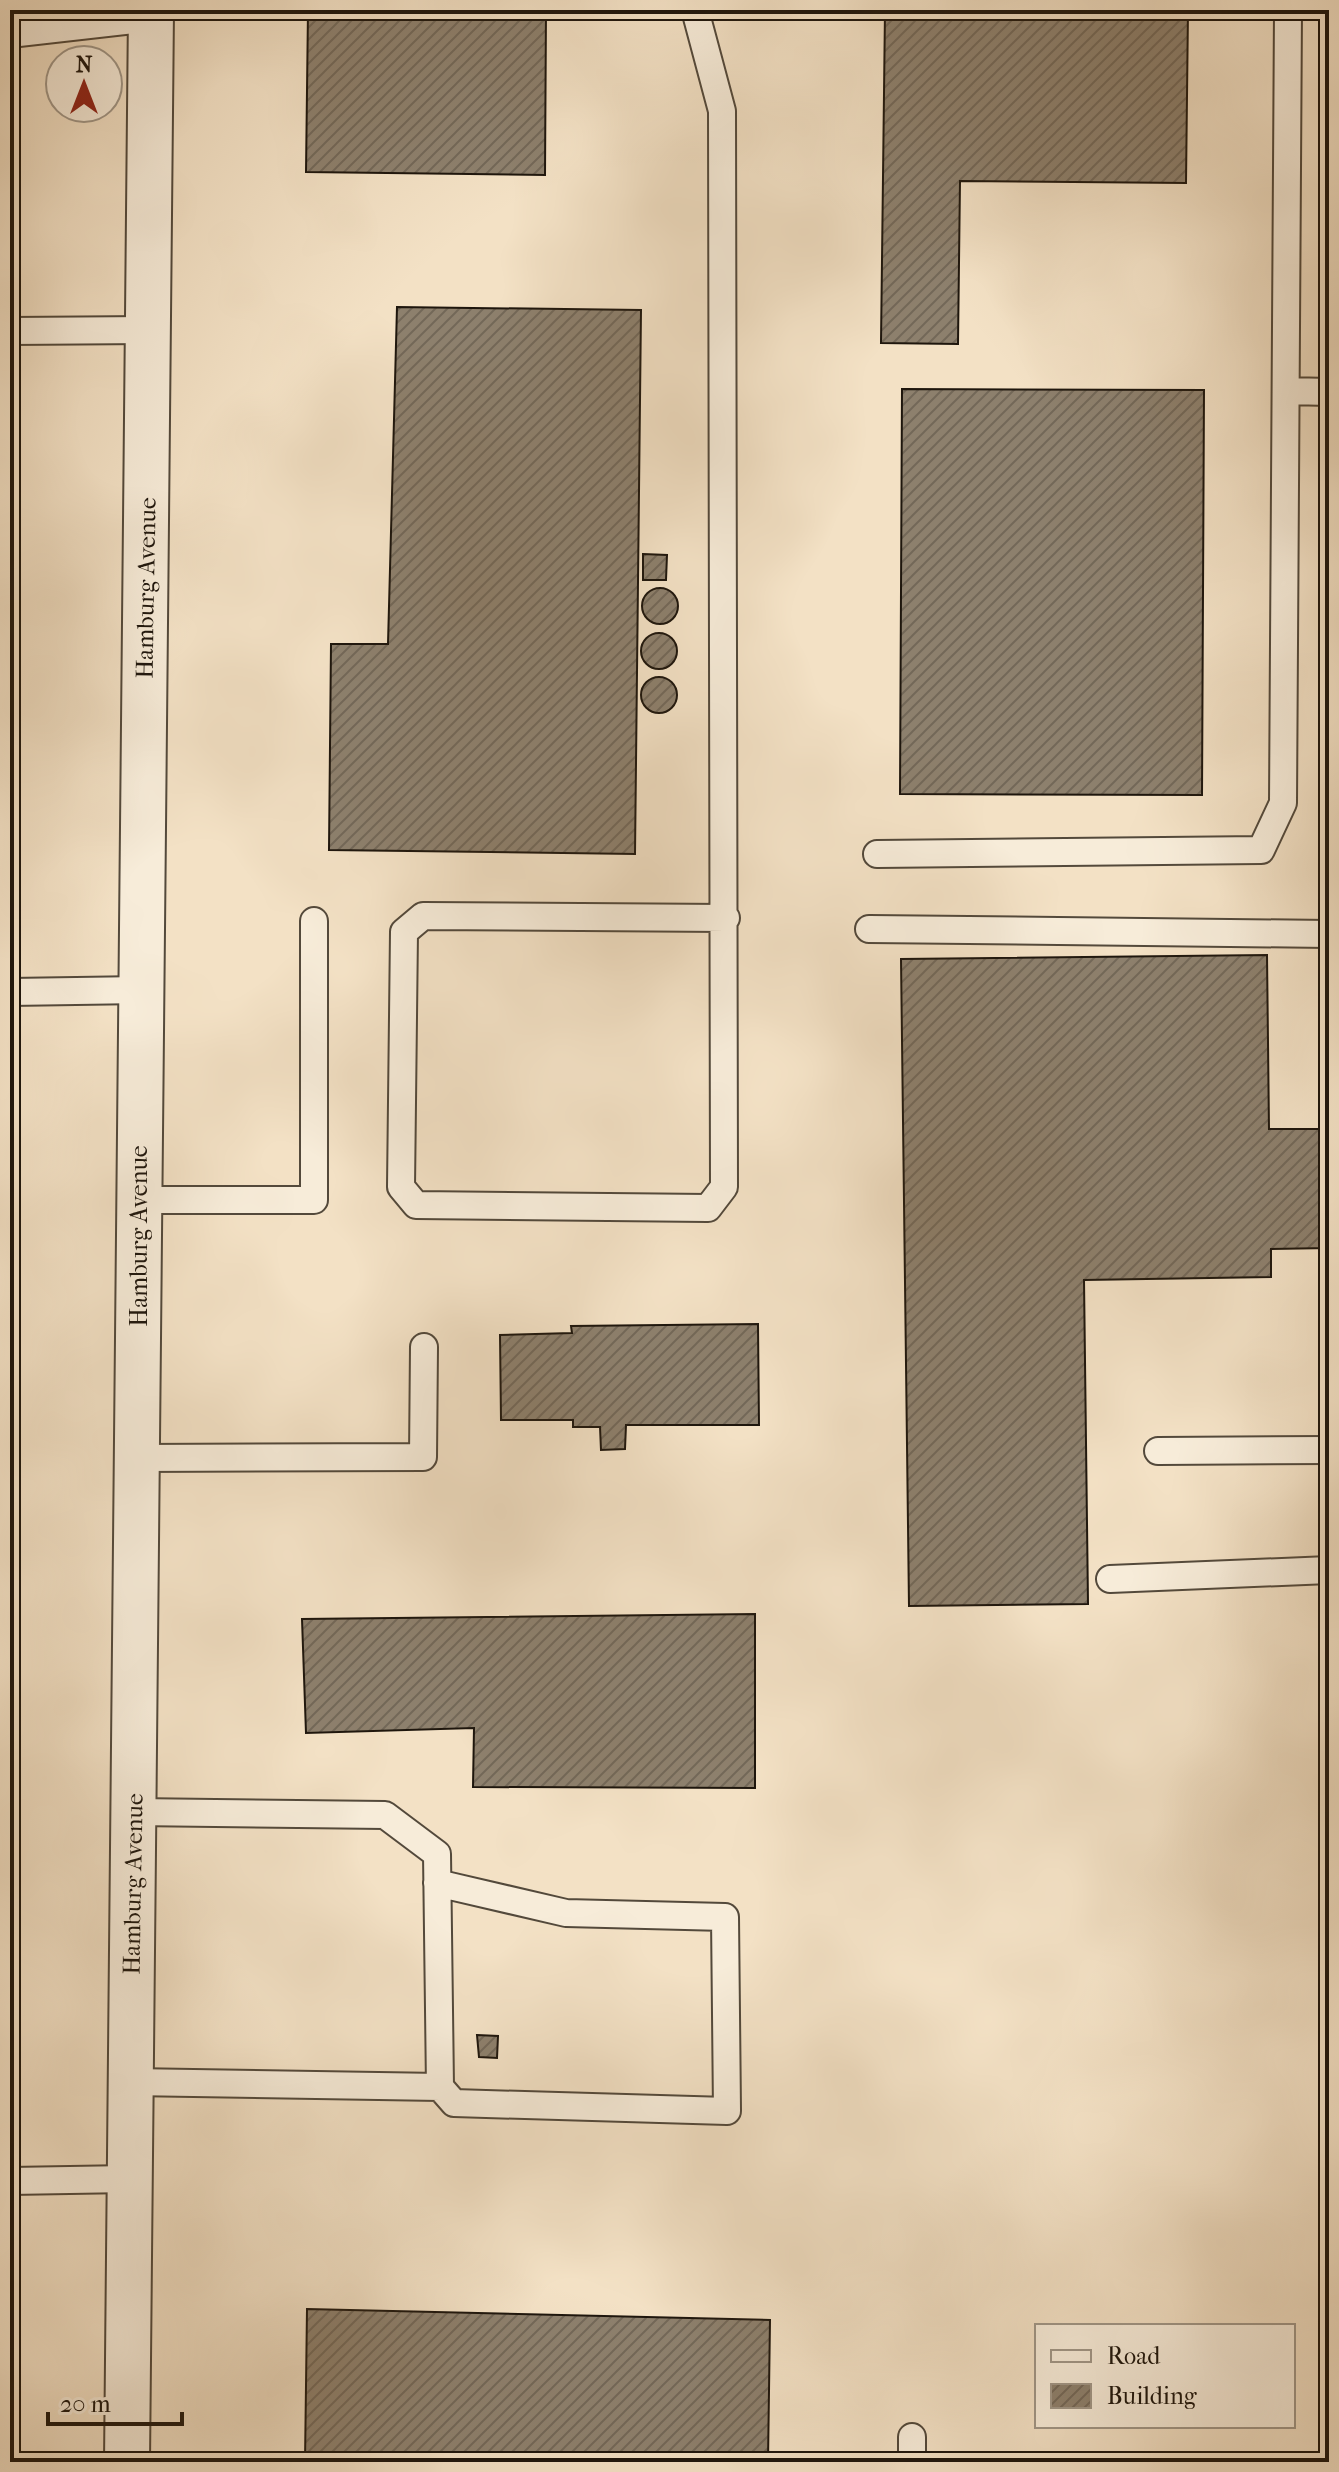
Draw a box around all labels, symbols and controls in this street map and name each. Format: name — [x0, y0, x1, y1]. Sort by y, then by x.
north arrow — [44, 44, 124, 124]
text: N — [76, 52, 93, 78]
street label: Hamburg Avenue — [130, 497, 162, 679]
street label: Hamburg Avenue — [125, 1145, 153, 1327]
street label: Hamburg Avenue — [117, 1793, 149, 1975]
legend — [1035, 2324, 1295, 2428]
text: Road — [1107, 2342, 1161, 2370]
scale bar — [48, 2376, 182, 2426]
text: Building — [1107, 2382, 1198, 2410]
text: 20 m — [60, 2390, 111, 2418]

